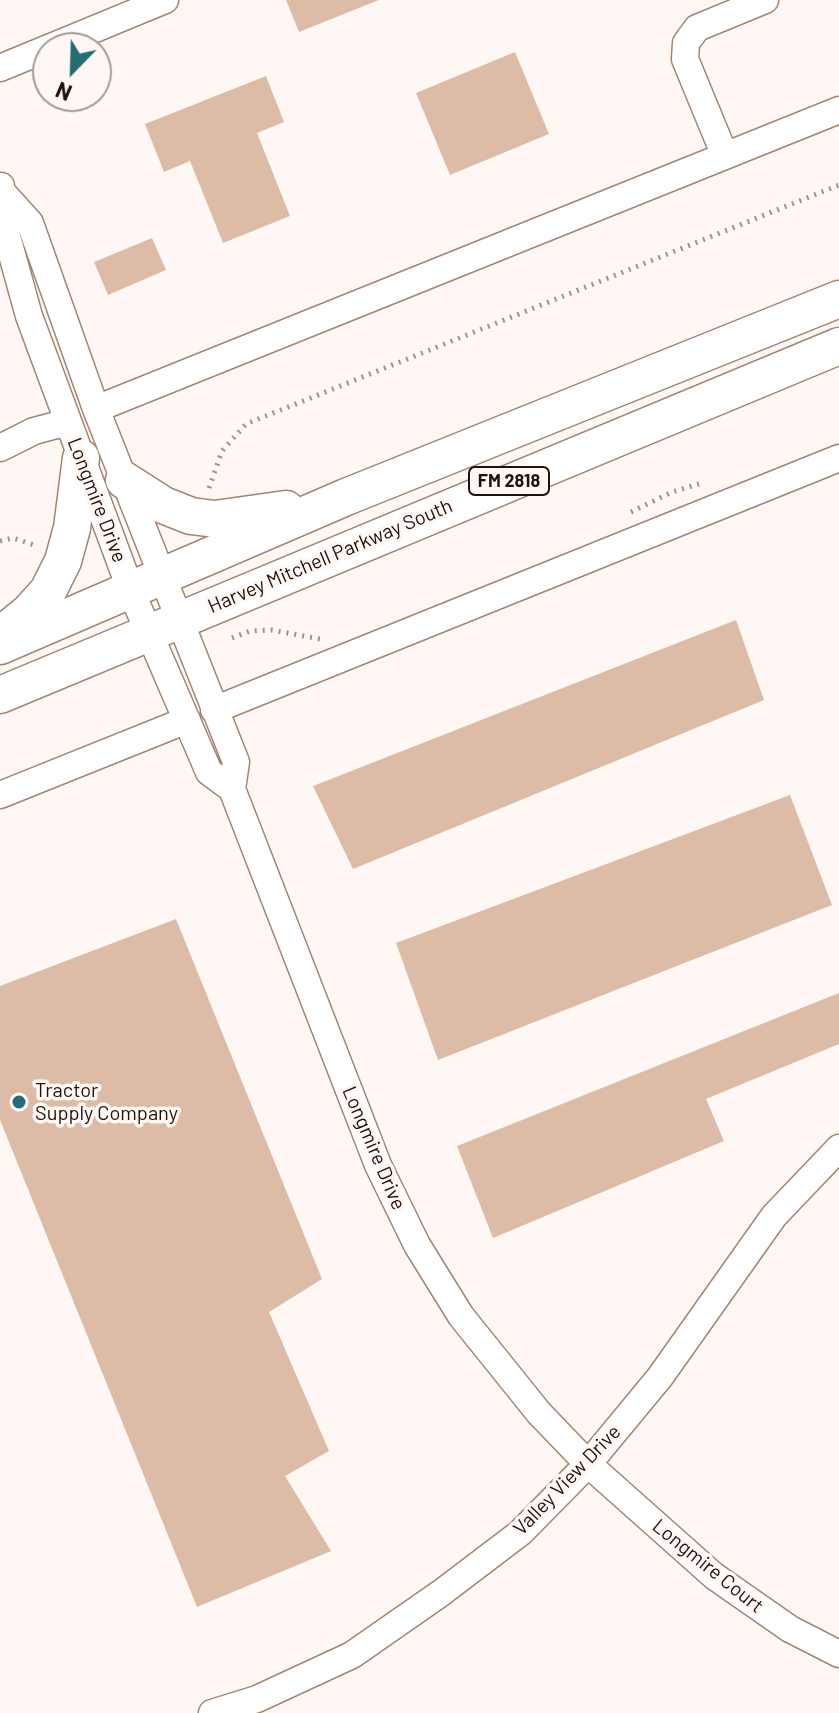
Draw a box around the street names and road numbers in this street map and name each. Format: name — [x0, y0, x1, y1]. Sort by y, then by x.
street label: Longmire Drive — [62, 434, 132, 566]
road number: FM 2818 — [469, 467, 549, 495]
street label: Harvey Mitchell Parkway South — [204, 493, 456, 619]
street label: Longmire Drive — [337, 1083, 411, 1213]
street label: Valley View Drive — [508, 1420, 626, 1540]
street label: Longmire Court — [648, 1514, 768, 1618]

